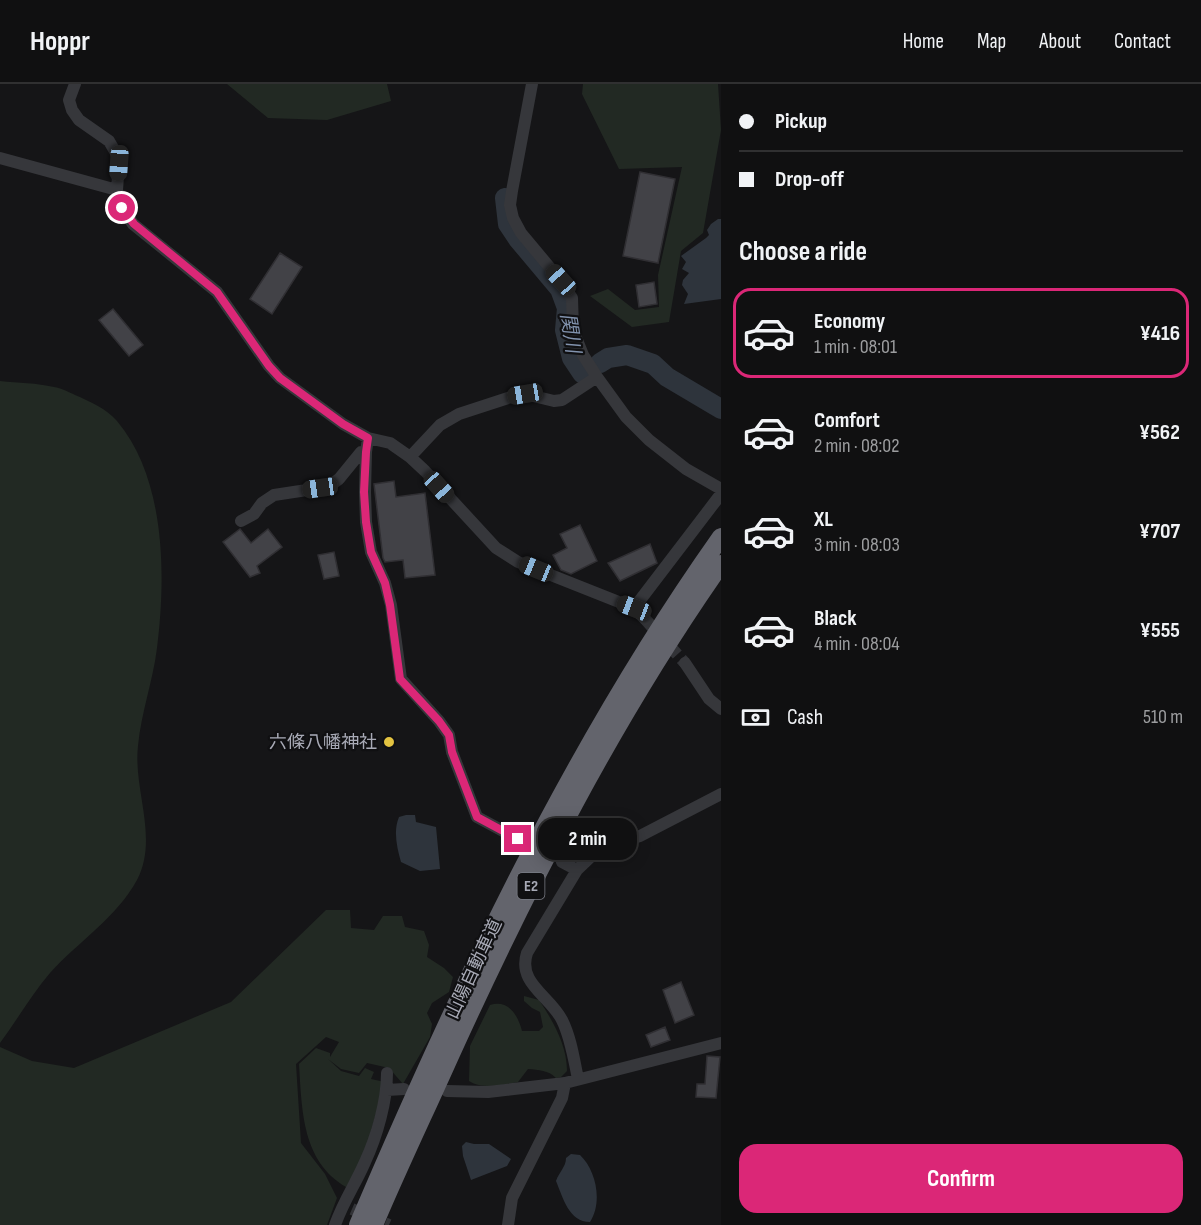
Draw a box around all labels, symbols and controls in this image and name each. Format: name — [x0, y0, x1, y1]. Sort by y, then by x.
text: Hoppr — [30, 25, 90, 58]
text: Home — [903, 29, 944, 54]
text: Map — [977, 29, 1006, 54]
text: About — [1039, 29, 1081, 54]
text: Contact — [1114, 29, 1171, 54]
text: Pickup — [775, 108, 827, 135]
car — [109, 144, 129, 182]
text: Drop-off — [775, 166, 844, 193]
route start — [108, 194, 135, 221]
text: Choose a ride — [739, 236, 867, 268]
car — [542, 261, 580, 299]
icon: car — [742, 306, 796, 360]
text: Economy — [814, 308, 885, 335]
water label: 関川 — [555, 311, 585, 357]
text: ¥416 — [1140, 320, 1180, 347]
text: 1 min · 08:01 — [814, 335, 897, 359]
car — [506, 382, 544, 406]
icon: car — [742, 405, 796, 459]
text: Comfort — [814, 407, 880, 434]
text: ¥562 — [1139, 419, 1180, 446]
text: 2 min · 08:02 — [814, 434, 899, 458]
car — [420, 468, 458, 506]
car — [301, 477, 339, 499]
icon: car — [742, 504, 796, 558]
text: XL — [814, 506, 833, 533]
text: ¥707 — [1139, 518, 1180, 545]
text: 3 min · 08:03 — [814, 533, 900, 557]
car — [516, 554, 556, 584]
car — [614, 593, 654, 623]
icon: car — [742, 603, 796, 657]
text: Black — [814, 605, 856, 632]
text: ¥555 — [1140, 617, 1180, 644]
text: 4 min · 08:04 — [814, 632, 900, 656]
icon: cash — [739, 701, 772, 734]
text: Cash — [787, 704, 823, 731]
text: 510 m — [1143, 705, 1183, 729]
place label: 六條八幡神社 — [269, 732, 377, 753]
marker: 六條八幡神社 — [382, 735, 396, 749]
callout: 2 min — [539, 818, 638, 860]
route end — [504, 825, 531, 852]
text: 2 min — [568, 827, 607, 851]
road number: E2 — [518, 873, 544, 899]
street label: 山陽自動車道 — [442, 916, 506, 1022]
button: Confirm — [739, 1144, 1183, 1213]

